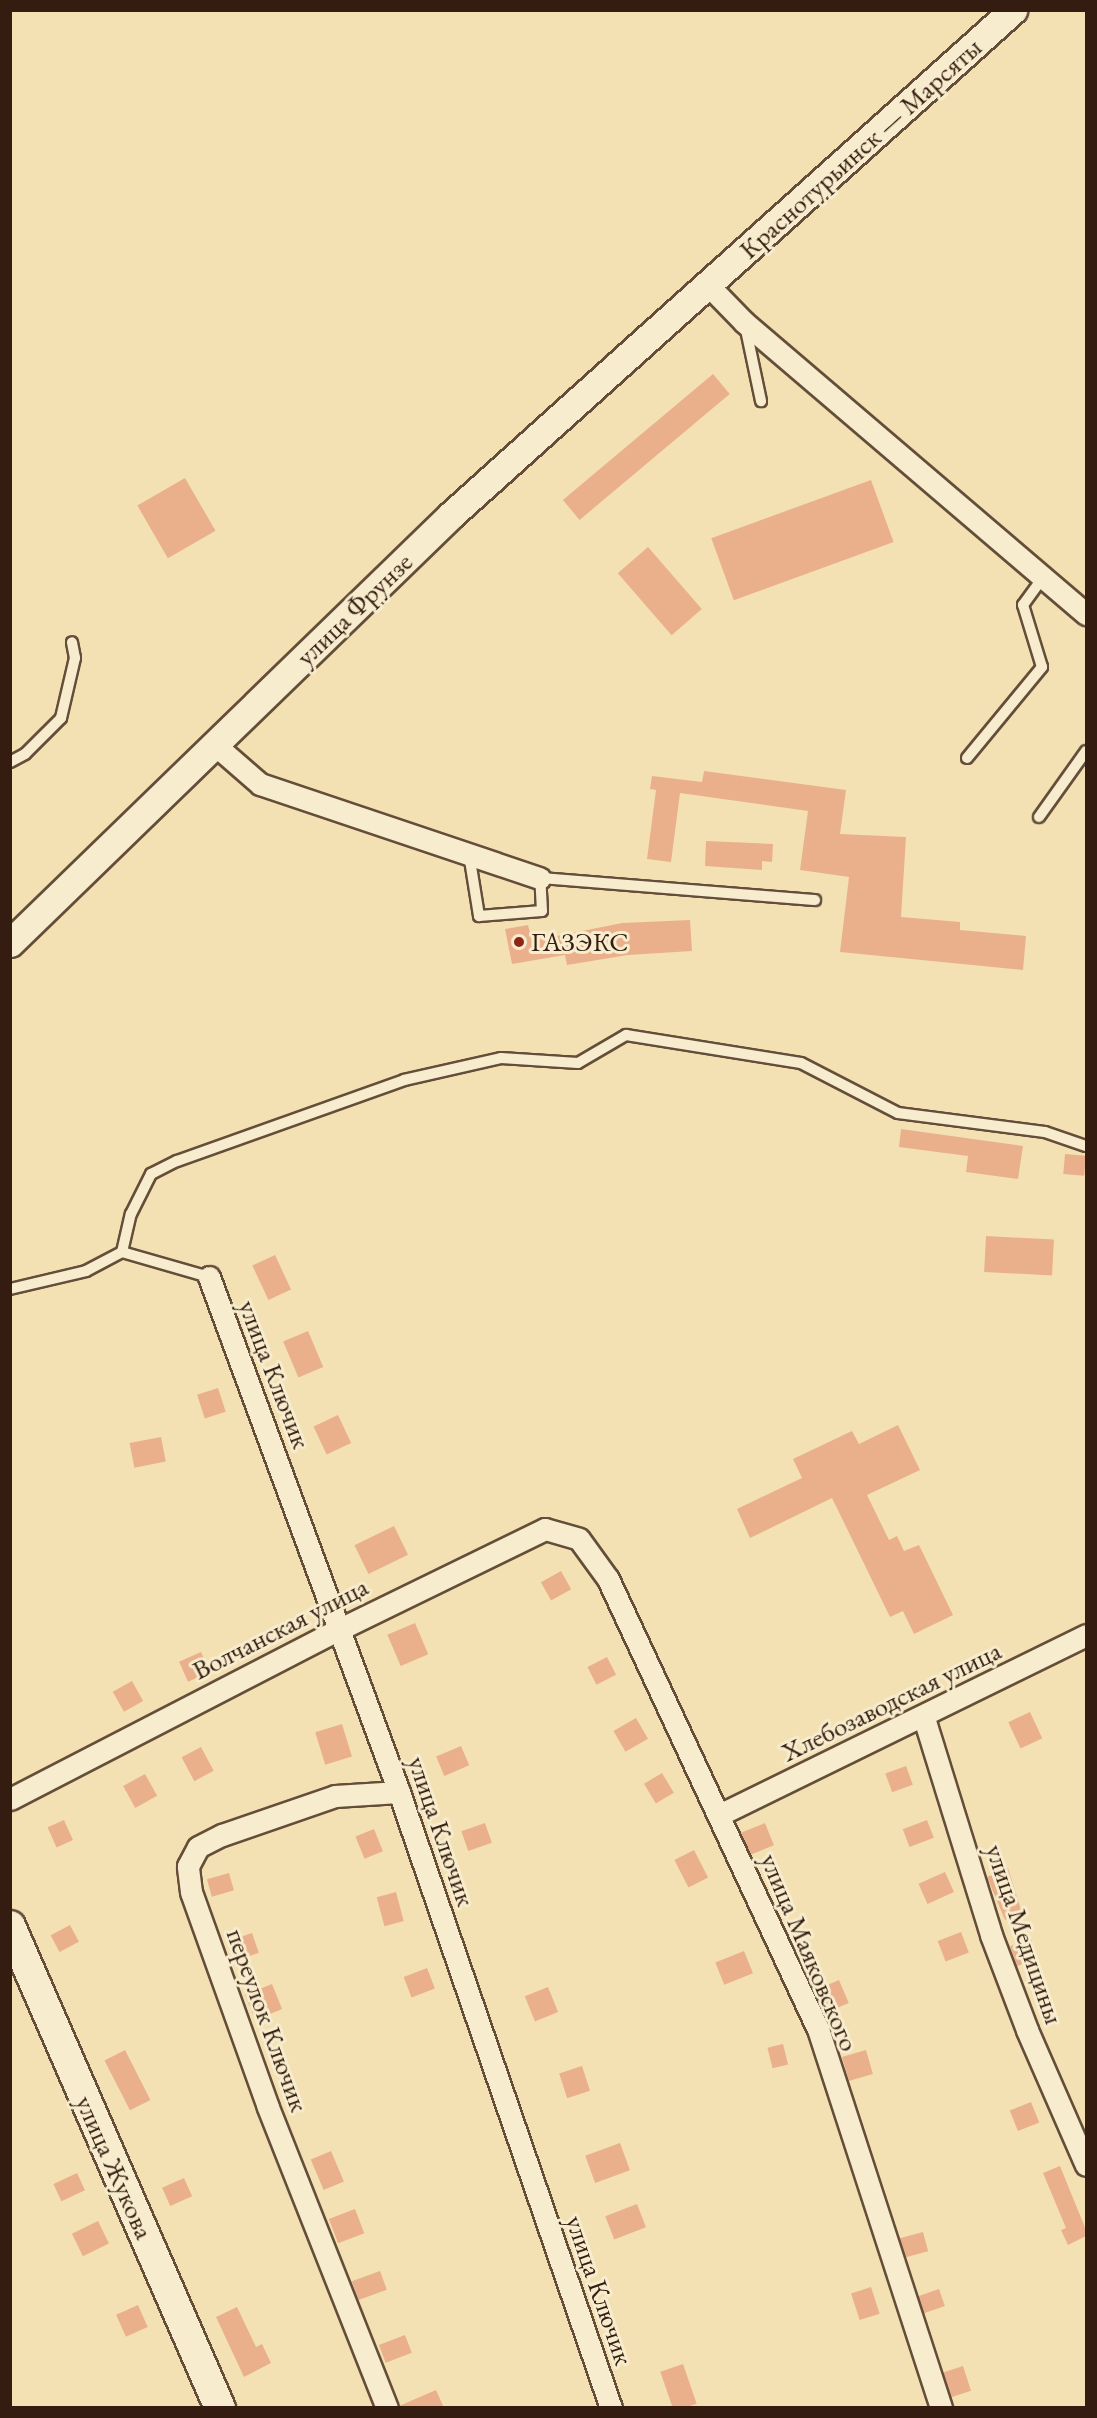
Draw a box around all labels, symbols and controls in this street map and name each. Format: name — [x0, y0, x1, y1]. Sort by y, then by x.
street label: Краснотурьинск — Марсяты — [732, 31, 988, 265]
street label: улица Фрунзе — [289, 546, 419, 672]
place label: ГАЗЭКС — [531, 926, 628, 958]
marker: ГАЗЭКС — [512, 935, 526, 949]
street label: улица Ключик — [232, 1295, 318, 1453]
street label: Волчанская улица — [187, 1570, 373, 1686]
street label: Хлебозаводская улица — [776, 1634, 1006, 1768]
street label: улица Ключик — [401, 1752, 483, 1910]
street label: улица Медицины — [979, 1840, 1071, 2028]
street label: улица Маяковского — [754, 1848, 866, 2056]
street label: переулок Ключик — [220, 1924, 316, 2116]
street label: улица Жукова — [69, 2090, 161, 2244]
street label: улица Ключик — [559, 2211, 641, 2369]

